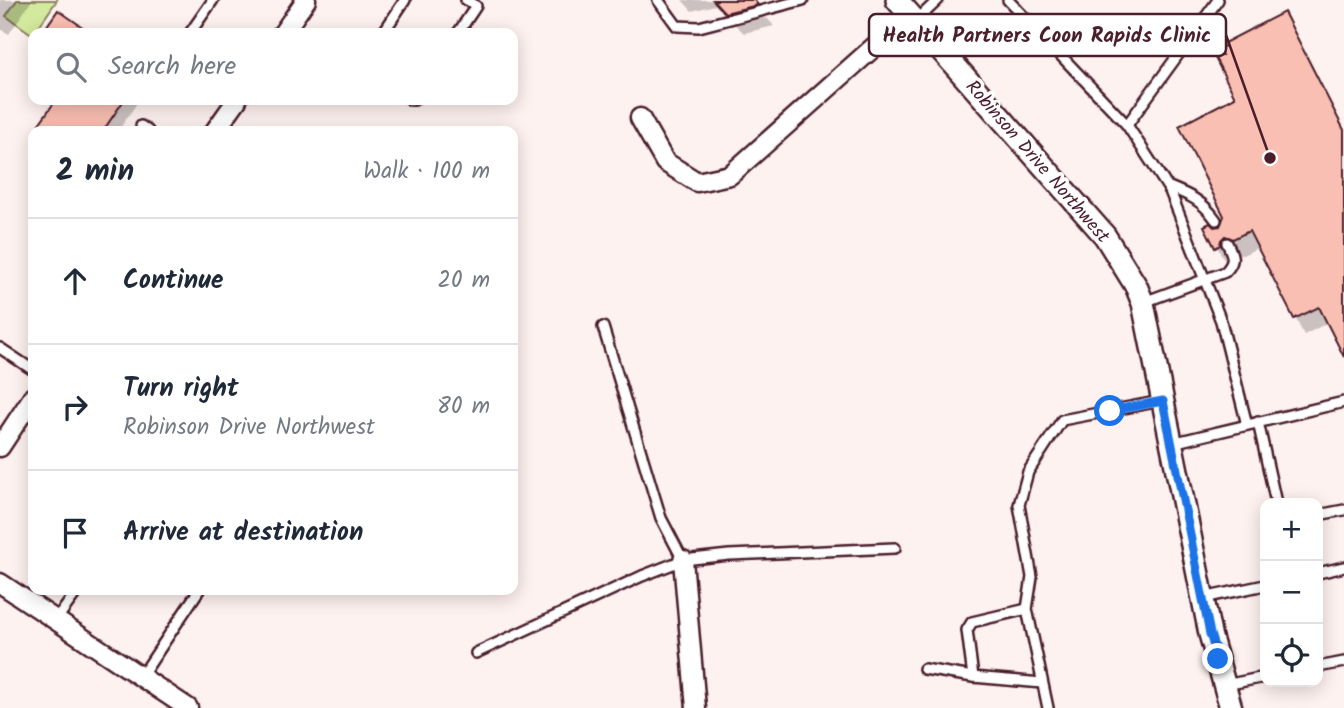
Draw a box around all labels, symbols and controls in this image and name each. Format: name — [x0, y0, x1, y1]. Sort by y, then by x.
callout: Health Partners Coon Rapids Clinic — [869, 14, 1226, 56]
text: Health Partners Coon Rapids Clinic — [883, 20, 1211, 53]
search box — [28, 28, 518, 105]
text: Search here — [108, 46, 236, 88]
icon: search — [52, 48, 90, 86]
street label: Robinson Drive Northwest — [957, 74, 1117, 251]
text: 2 min — [56, 148, 134, 196]
text: Walk · 100 m — [363, 154, 490, 190]
text: Continue — [123, 260, 224, 302]
icon: ahead — [56, 262, 94, 300]
text: 20 m — [438, 263, 490, 299]
text: Turn right — [123, 368, 239, 410]
icon: right — [56, 388, 94, 426]
text: 80 m — [437, 389, 490, 425]
route start — [1094, 395, 1125, 426]
text: Robinson Drive Northwest — [123, 410, 375, 446]
map controls — [1260, 498, 1323, 687]
button: + — [1260, 498, 1323, 561]
text: Arrive at destination — [123, 512, 363, 554]
icon: arrive — [56, 514, 94, 552]
button: − — [1260, 561, 1323, 624]
button: locate — [1260, 624, 1323, 687]
route end — [1202, 643, 1233, 674]

